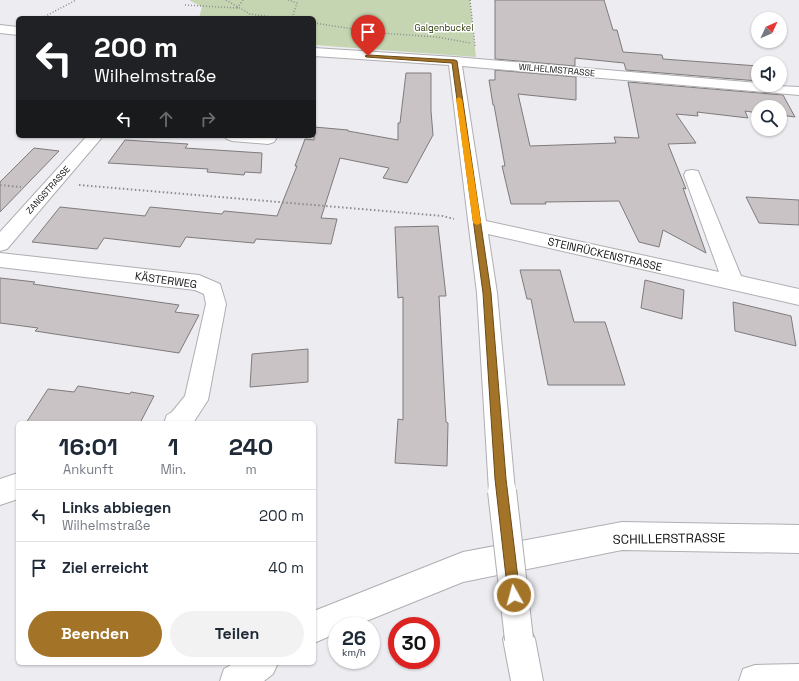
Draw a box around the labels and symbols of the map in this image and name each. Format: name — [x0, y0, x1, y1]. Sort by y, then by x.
north arrow — [751, 12, 787, 48]
pin — [351, 15, 385, 56]
park label: Galgenbuckel — [415, 22, 473, 34]
street label: WILHELMSTRASSE — [518, 61, 596, 79]
street label: ZANGSTRASSE — [23, 163, 73, 217]
street label: STEINRÜCKENSTRASSE — [546, 233, 664, 274]
street label: KÄSTERWEG — [134, 269, 198, 291]
street label: SCHILLERSTRASSE — [613, 529, 725, 548]
position arrow — [493, 574, 535, 616]
speed limit sign: 30 — [388, 617, 440, 669]

